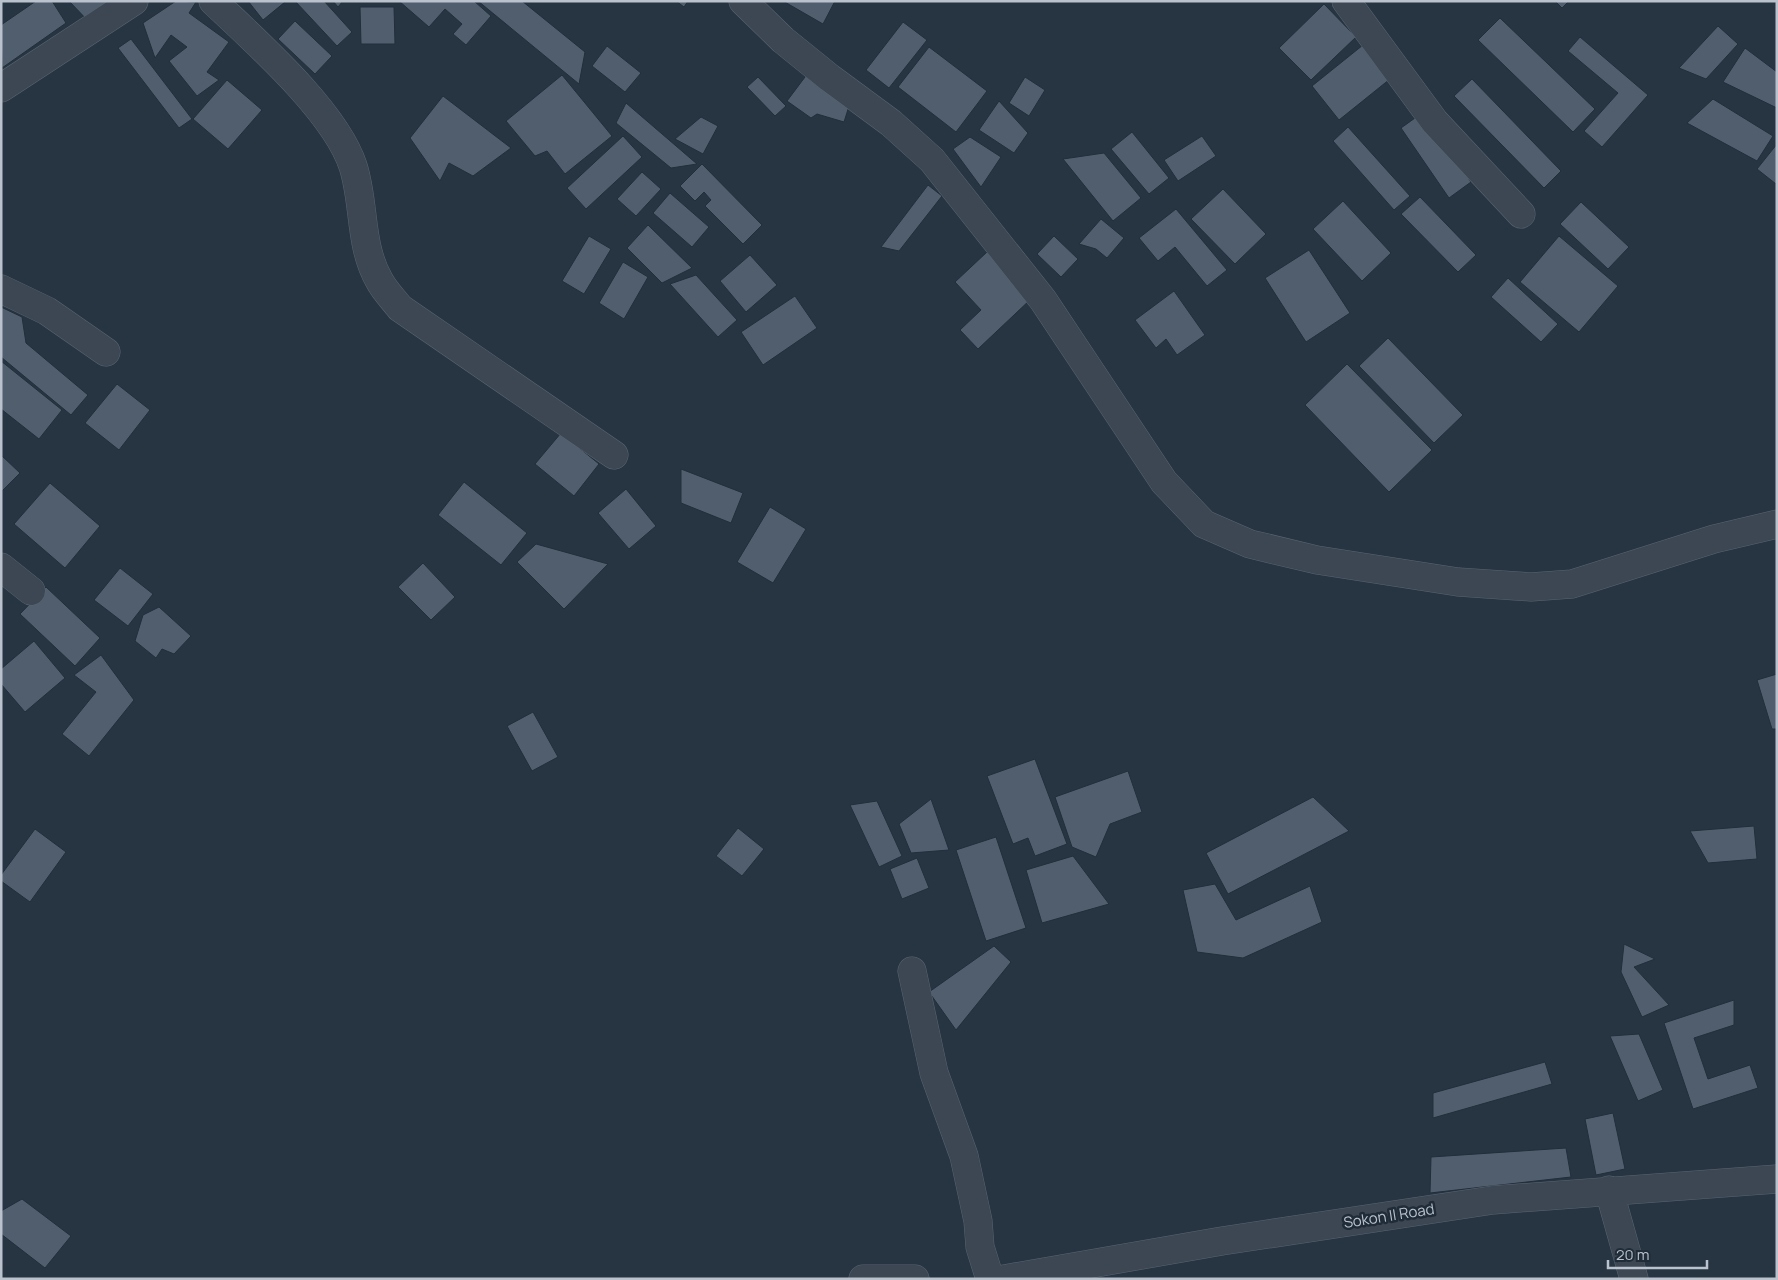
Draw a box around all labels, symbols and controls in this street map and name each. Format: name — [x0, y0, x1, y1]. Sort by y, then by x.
street label: Sokon II Road — [1342, 1198, 1436, 1233]
scale bar — [1608, 1238, 1707, 1270]
text: 20 m — [1616, 1244, 1649, 1265]

